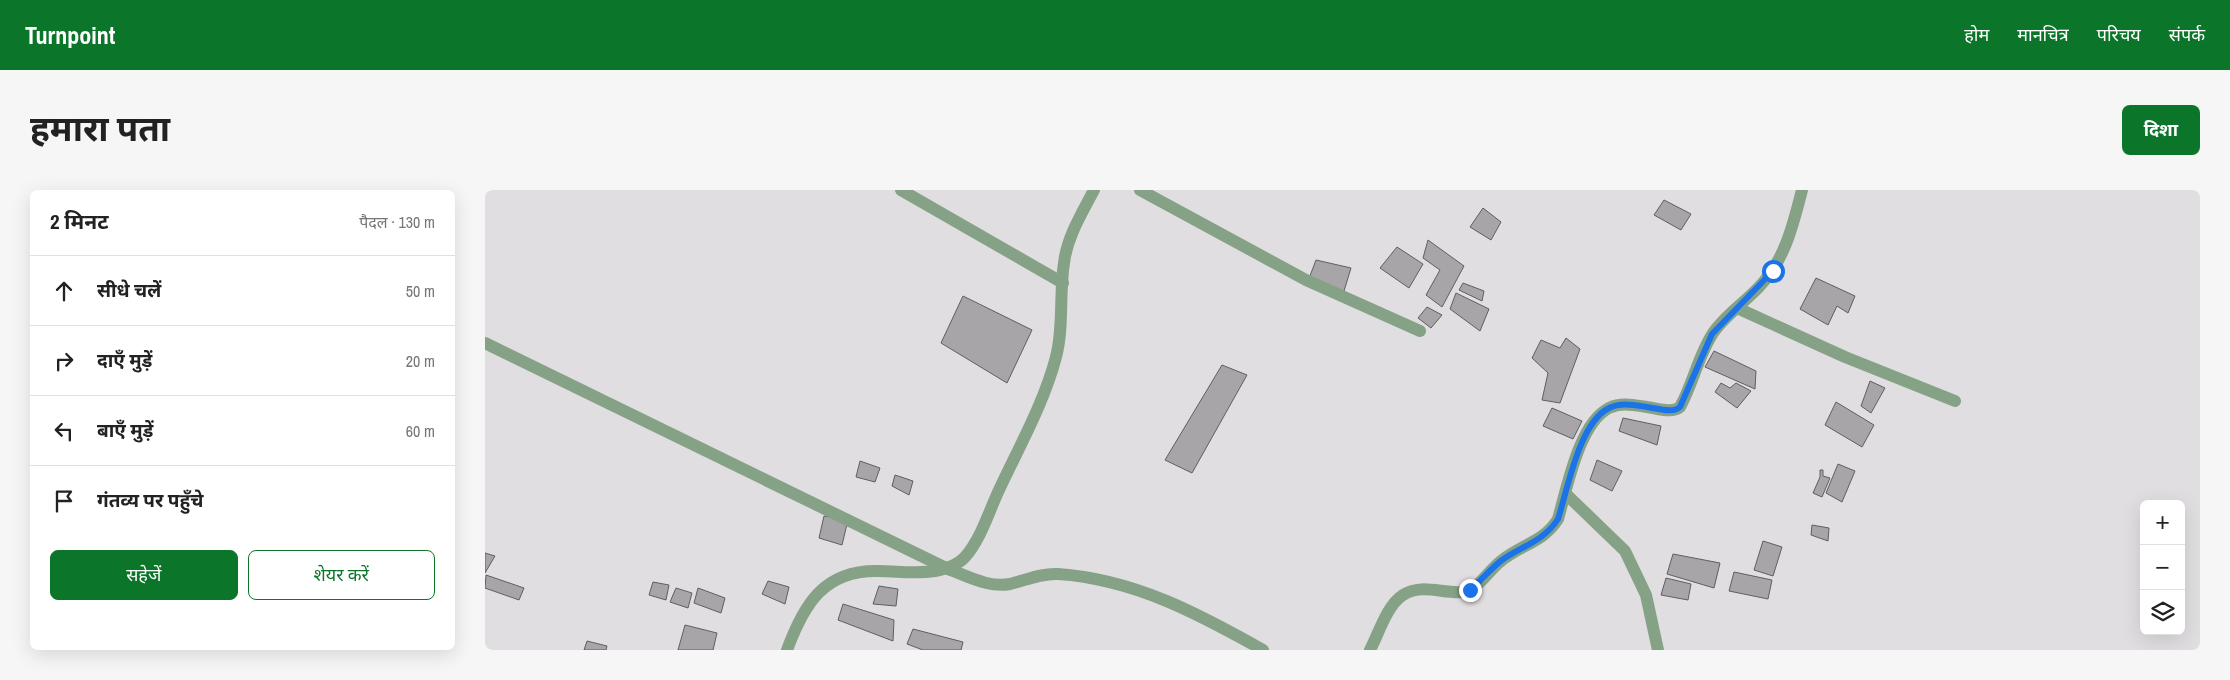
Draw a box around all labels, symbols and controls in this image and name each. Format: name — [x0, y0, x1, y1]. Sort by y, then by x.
text: Turnpoint — [25, 19, 115, 51]
text: होम — [1964, 22, 1989, 47]
text: मानचित्र — [2017, 22, 2069, 47]
text: परिचय — [2097, 22, 2141, 47]
text: संपर्क — [2169, 22, 2205, 47]
text: हमारा पता — [30, 105, 170, 152]
button: दिशा — [2122, 105, 2200, 155]
text: 2 मिनट — [50, 207, 108, 236]
text: पैदल · 130 m — [359, 211, 435, 233]
route start — [1762, 260, 1785, 283]
icon: ahead — [50, 277, 78, 305]
text: सीधे चलें — [97, 277, 161, 303]
text: 50 m — [406, 280, 435, 302]
icon: right — [50, 347, 78, 375]
text: दाएँ मुड़ें — [97, 347, 152, 373]
text: 20 m — [406, 350, 435, 372]
icon: left — [50, 417, 78, 445]
text: बाएँ मुड़ें — [97, 417, 153, 443]
text: 60 m — [406, 420, 435, 442]
icon: arrive — [50, 487, 78, 515]
text: गंतव्य पर पहुँचे — [97, 487, 203, 513]
map controls — [2140, 500, 2185, 635]
button: + — [2140, 500, 2185, 545]
button: − — [2140, 545, 2185, 590]
button: सहेजें — [50, 550, 238, 600]
button: शेयर करें — [248, 550, 435, 600]
route end — [1459, 579, 1482, 602]
button: layers — [2140, 590, 2185, 635]

